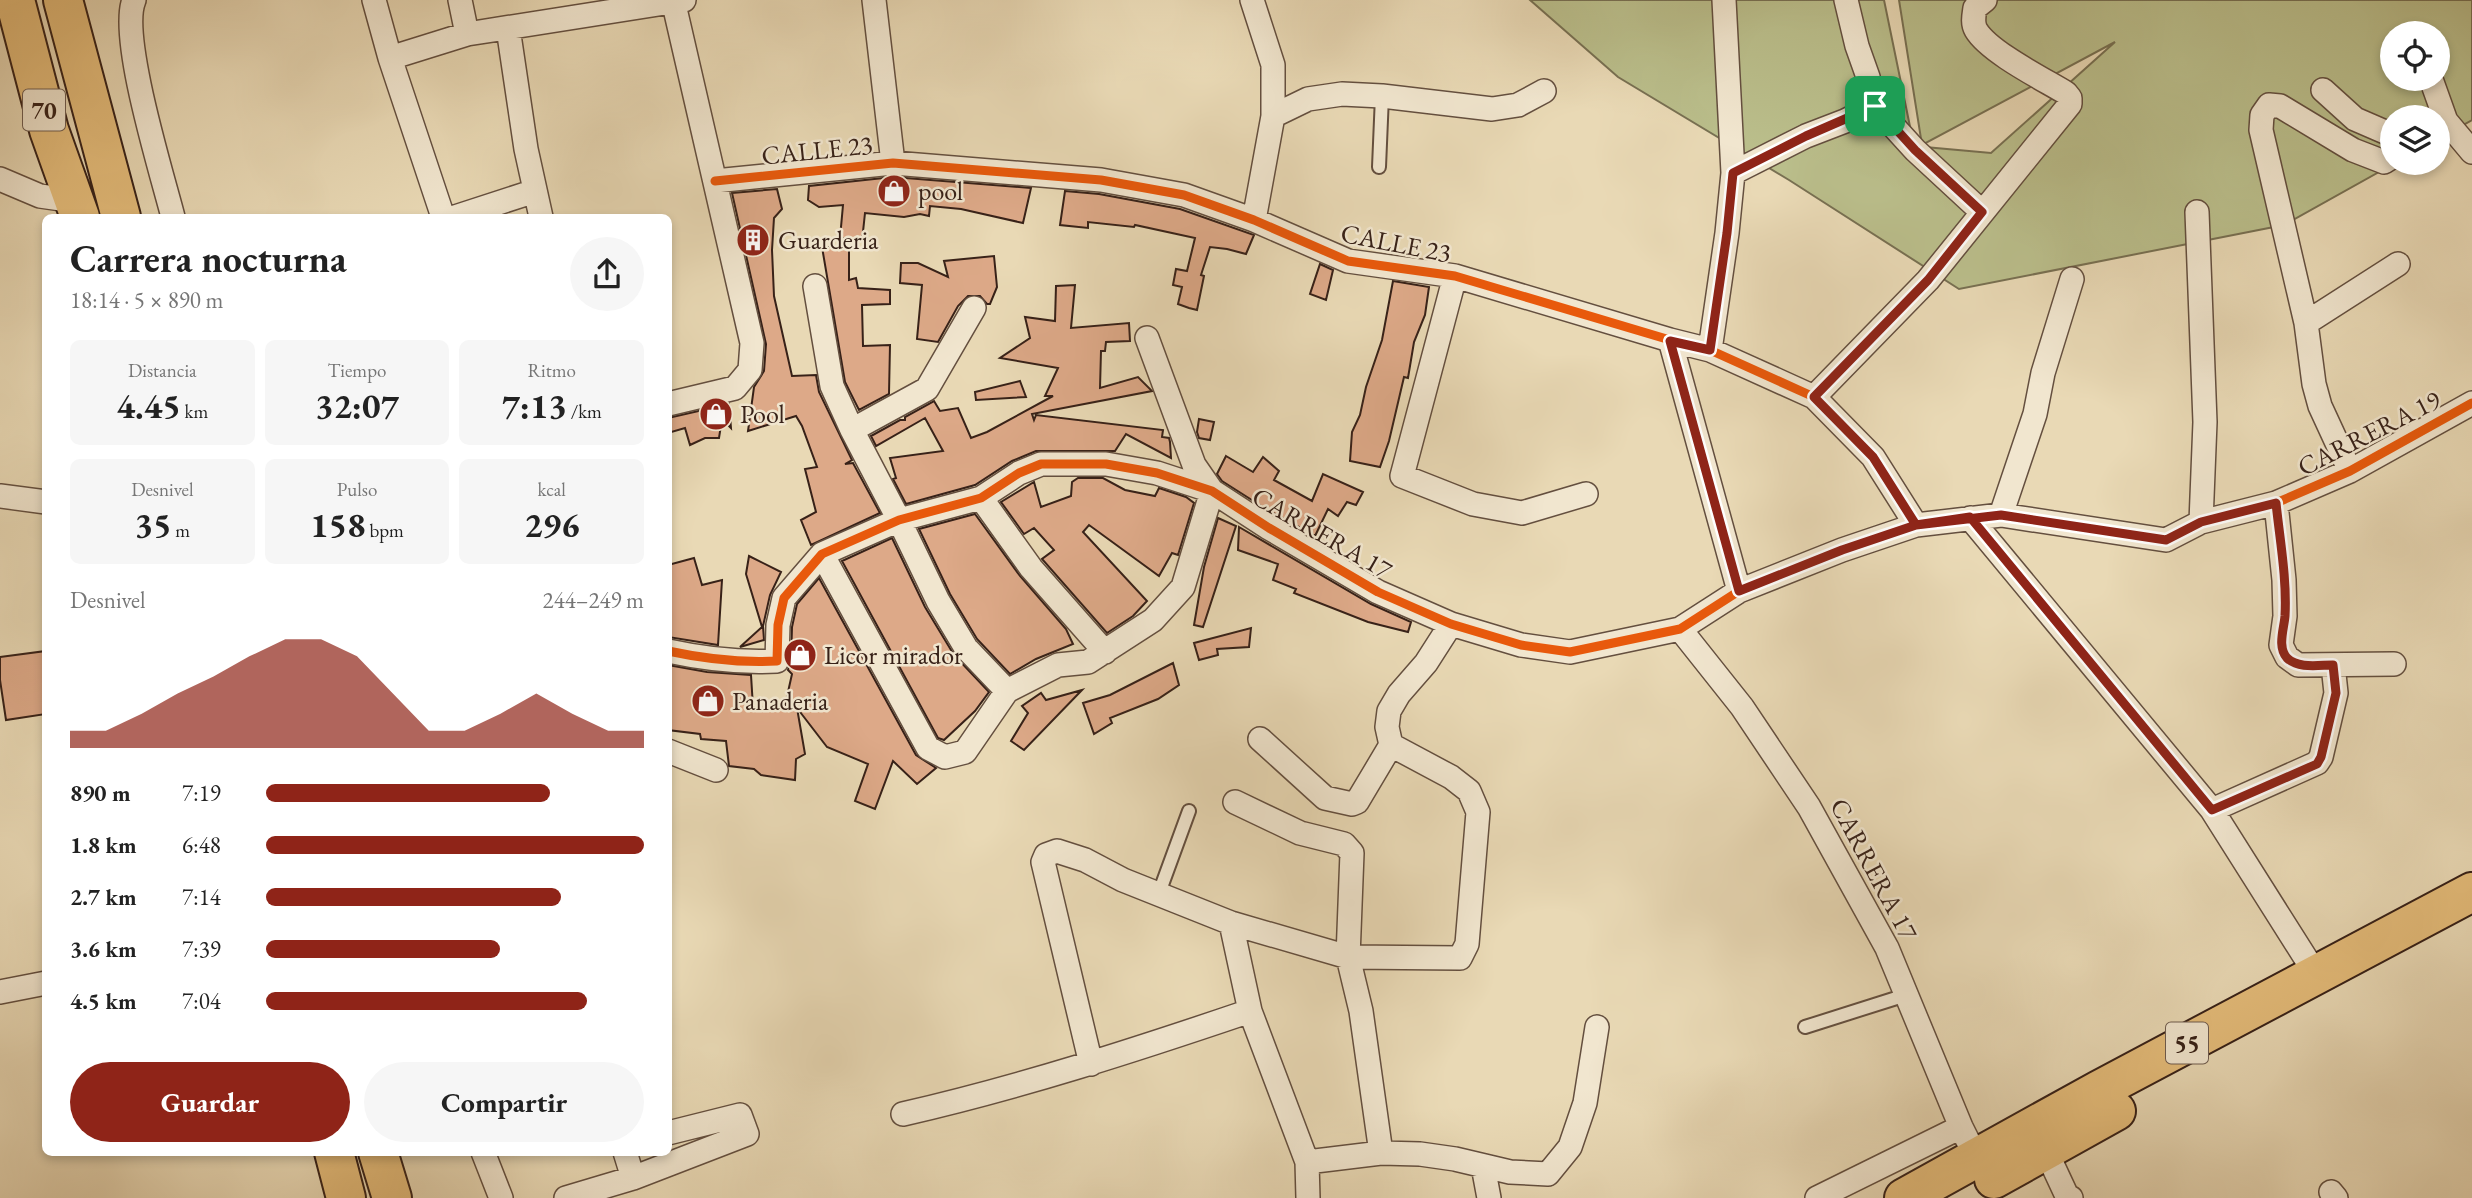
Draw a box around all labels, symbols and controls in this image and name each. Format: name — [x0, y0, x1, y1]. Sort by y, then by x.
map controls — [2380, 21, 2450, 175]
button: locate — [2380, 21, 2450, 91]
pin — [1845, 76, 1905, 136]
icon: arrive — [1856, 87, 1894, 125]
road number: 70 — [23, 90, 65, 130]
button: layers — [2380, 105, 2450, 175]
street label: CALLE 23 — [760, 127, 874, 173]
shop icon: pool — [875, 172, 913, 210]
place label: pool — [918, 174, 963, 208]
street label: CALLE 23 — [1338, 216, 1454, 270]
building icon: Guarderia — [734, 221, 772, 259]
place label: Guarderia — [778, 223, 879, 257]
text: Carrera nocturna — [70, 234, 347, 283]
button: share — [570, 237, 644, 311]
text: 18:14 · 5 × 890 m — [70, 285, 223, 315]
text: Distancia — [128, 358, 197, 383]
text: Tiempo — [328, 358, 386, 383]
text: Ritmo — [527, 358, 576, 383]
street label: CARRERA 19 — [2292, 382, 2447, 484]
text: 4.45 — [116, 383, 181, 428]
text: 32:07 — [315, 383, 399, 428]
text: 7:13 — [501, 383, 567, 428]
shop icon: Pool — [697, 395, 735, 433]
place label: Pool — [740, 397, 785, 431]
text: km — [181, 399, 208, 424]
text: /km — [567, 399, 602, 424]
text: Desnivel — [131, 477, 194, 502]
text: Pulso — [337, 477, 377, 502]
text: kcal — [537, 477, 566, 502]
street label: CARRERA 17 — [1246, 479, 1398, 587]
text: 35 — [135, 502, 172, 547]
text: 158 — [310, 502, 366, 547]
text: 296 — [524, 502, 579, 547]
text: m — [172, 518, 190, 543]
text: bpm — [366, 518, 404, 543]
text: Desnivel — [70, 585, 146, 615]
text: 244–249 m — [543, 585, 644, 615]
shop icon: Licor mirador — [781, 636, 819, 674]
place label: Licor mirador — [824, 638, 963, 672]
shop icon: Panaderia — [689, 682, 727, 720]
place label: Panaderia — [732, 684, 829, 718]
text: 890 m — [70, 778, 131, 808]
text: 7:19 — [182, 778, 221, 808]
street label: CARRERA 17 — [1822, 792, 1926, 946]
text: 1.8 km — [70, 830, 137, 860]
text: 6:48 — [182, 830, 221, 860]
text: 2.7 km — [70, 882, 137, 912]
text: 7:14 — [182, 882, 221, 912]
text: 3.6 km — [70, 934, 137, 964]
text: 7:39 — [182, 934, 221, 964]
text: 4.5 km — [70, 986, 137, 1016]
text: 7:04 — [182, 986, 221, 1016]
road number: 55 — [2166, 1023, 2208, 1064]
button: Guardar — [70, 1062, 350, 1142]
button: Compartir — [364, 1062, 644, 1142]

